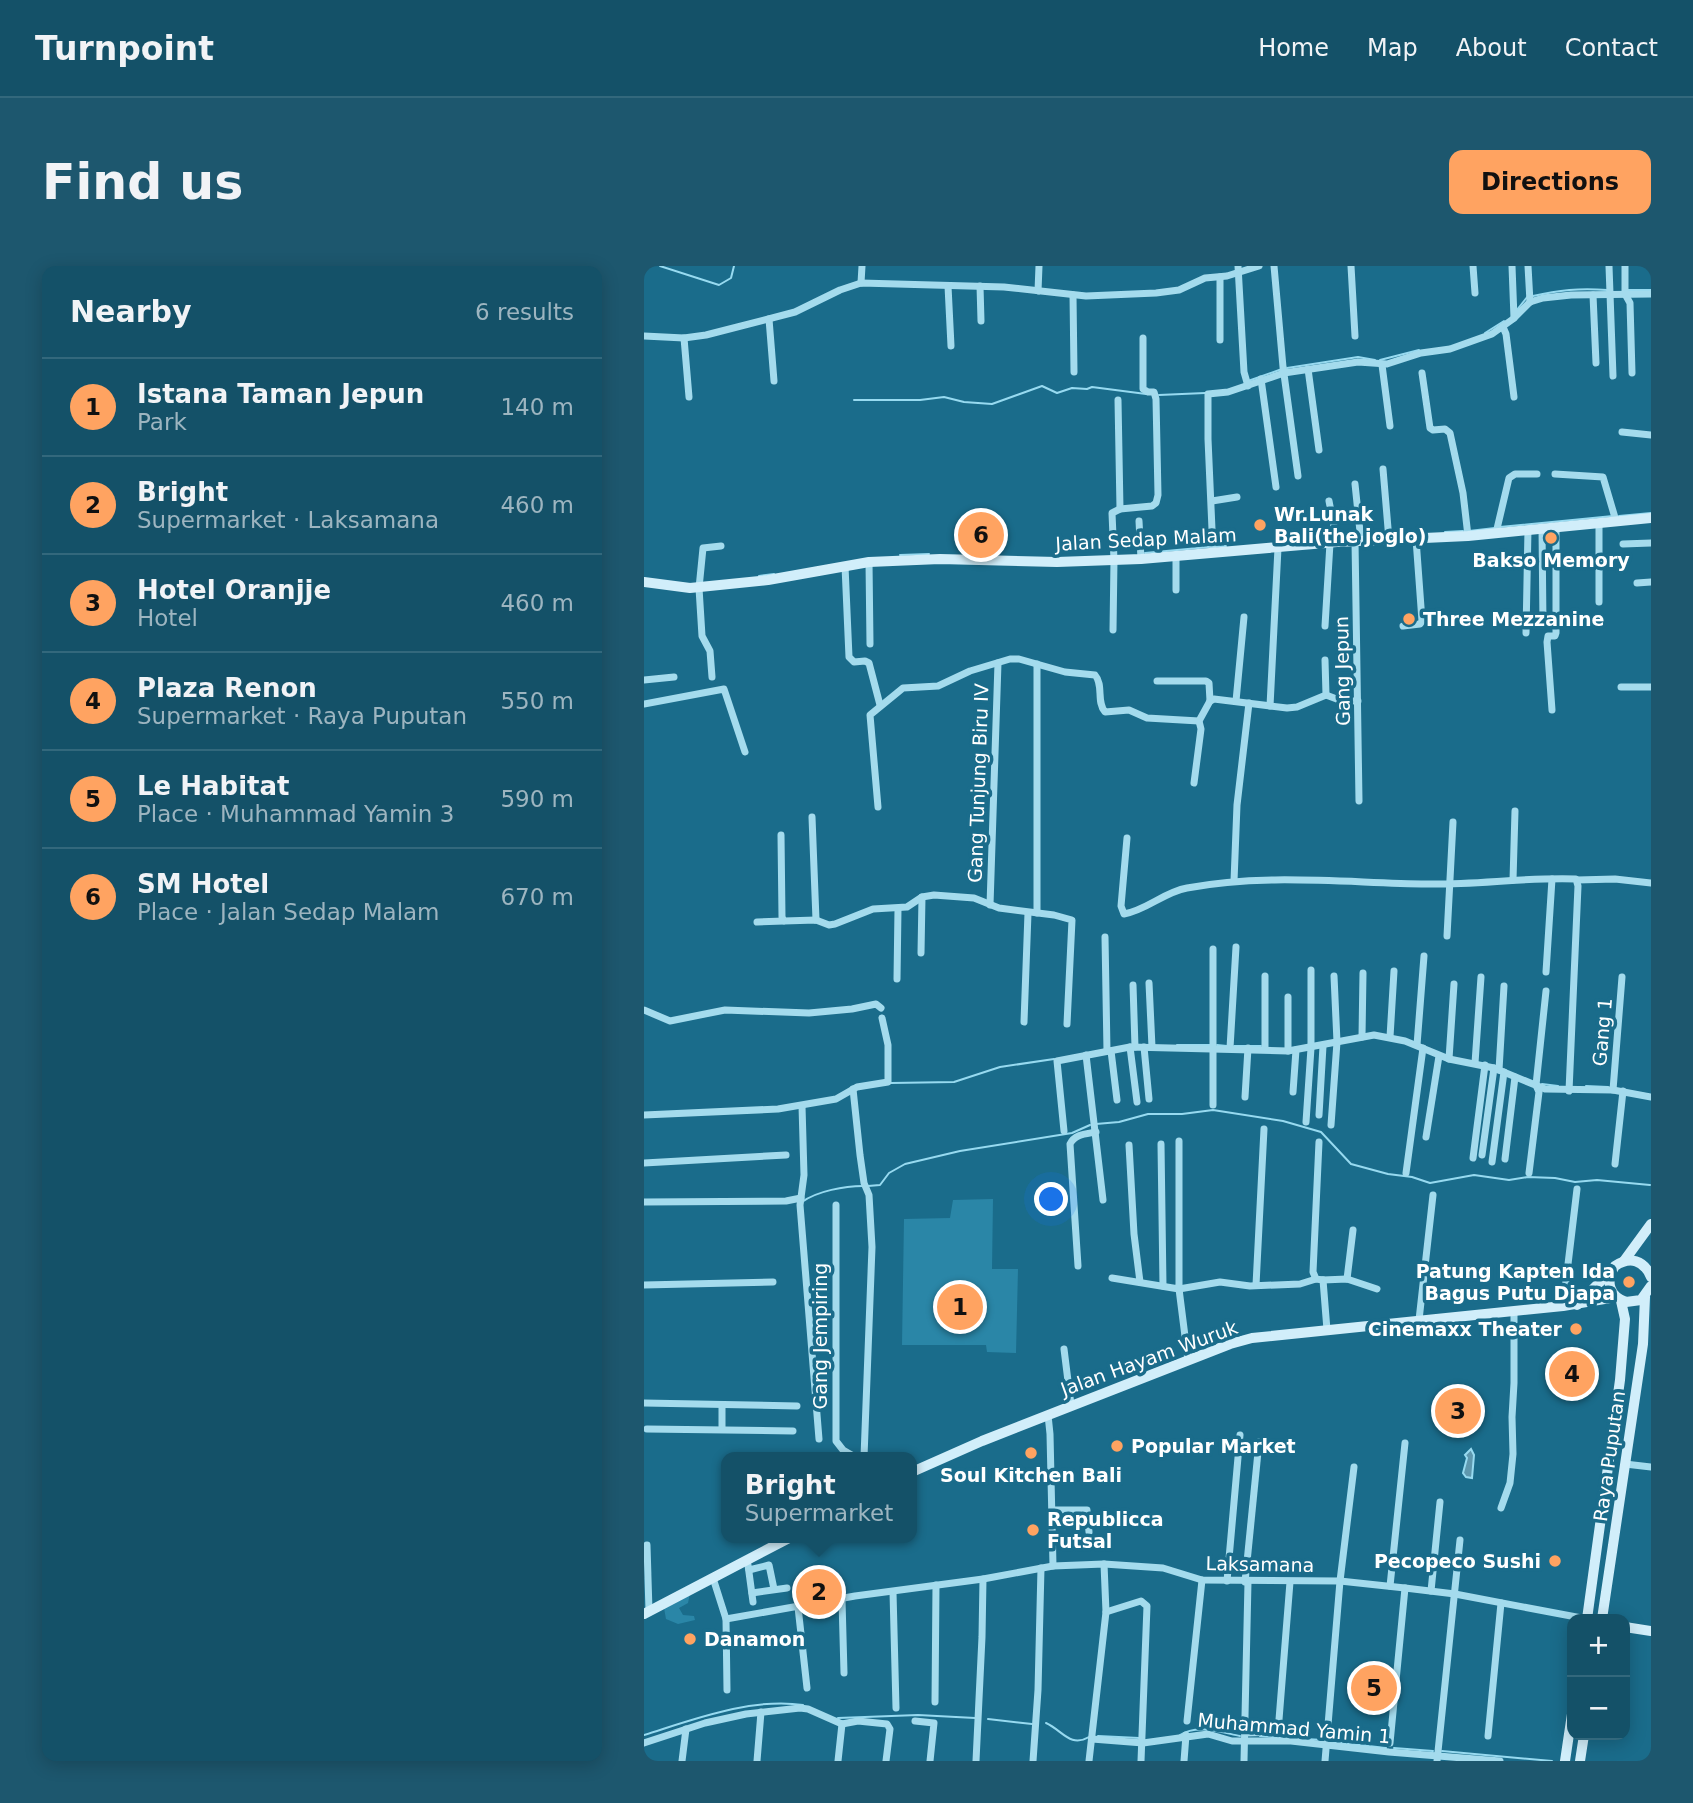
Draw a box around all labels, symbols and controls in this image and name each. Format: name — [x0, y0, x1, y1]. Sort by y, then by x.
text: Turnpoint — [35, 29, 214, 68]
text: Home — [1258, 34, 1329, 62]
text: Map — [1367, 34, 1418, 62]
text: About — [1456, 34, 1527, 62]
text: Contact — [1565, 34, 1658, 62]
button: Directions — [1449, 150, 1651, 214]
text: Find us — [42, 154, 243, 211]
text: Nearby — [70, 294, 192, 329]
text: 6 results — [475, 299, 574, 325]
text: Istana Taman Jepun — [137, 379, 424, 409]
text: 1 — [85, 394, 101, 420]
text: 140 m — [500, 394, 574, 420]
text: Park — [137, 409, 187, 435]
text: Bright — [137, 477, 228, 507]
text: 2 — [85, 492, 101, 518]
text: 460 m — [500, 492, 574, 518]
place label: Wr.Lunak Bali(the joglo) — [1274, 503, 1427, 547]
text: Supermarket · Laksamana — [137, 507, 439, 533]
pin: 6 — [958, 509, 1004, 561]
marker: Wr.Lunak Bali(the joglo) — [1252, 517, 1268, 533]
street label: Jalan Sedap Malam — [1054, 523, 1237, 555]
marker: Bakso Memory — [1543, 530, 1559, 546]
place label: Bakso Memory — [1472, 549, 1630, 571]
text: Hotel Oranjje — [137, 575, 331, 605]
text: 3 — [85, 590, 101, 616]
text: 460 m — [500, 590, 574, 616]
text: Hotel — [137, 605, 198, 631]
place label: Three Mezzanine — [1423, 608, 1604, 630]
marker: Three Mezzanine — [1401, 611, 1417, 627]
street label: Gang Jepun — [1330, 616, 1354, 726]
text: Plaza Renon — [137, 673, 317, 703]
street label: Gang Tunjung Biru IV — [964, 683, 992, 883]
text: 4 — [85, 688, 101, 714]
text: 550 m — [500, 688, 574, 714]
text: Supermarket · Raya Puputan — [137, 703, 467, 729]
text: Le Habitat — [137, 771, 289, 801]
text: 5 — [85, 786, 101, 812]
text: 590 m — [500, 786, 574, 812]
text: Place · Muhammad Yamin 3 — [137, 801, 454, 827]
text: SM Hotel — [137, 869, 269, 899]
text: 6 — [85, 884, 101, 910]
text: 670 m — [500, 884, 574, 910]
text: Place · Jalan Sedap Malam — [137, 899, 440, 925]
street label: Gang 1 — [1588, 997, 1616, 1067]
your location — [1034, 1182, 1068, 1216]
place label: Patung Kapten Ida Bagus Putu Djapa — [1416, 1260, 1615, 1304]
street label: Gang Jempiring — [809, 1263, 831, 1409]
marker: Patung Kapten Ida Bagus Putu Djapa — [1621, 1274, 1637, 1290]
pin: 1 — [937, 1281, 983, 1333]
street label: Jalan Hayam Wuruk — [1057, 1316, 1240, 1401]
place label: Cinemaxx Theater — [1368, 1318, 1563, 1340]
marker: Cinemaxx Theater — [1568, 1321, 1584, 1337]
pin: 4 — [1549, 1348, 1595, 1400]
pin: 3 — [1435, 1385, 1481, 1437]
street label: Raya Puputan — [1589, 1389, 1629, 1523]
place label: Popular Market — [1131, 1435, 1296, 1457]
marker: Popular Market — [1109, 1438, 1125, 1454]
marker: Soul Kitchen Bali — [1023, 1445, 1039, 1461]
popup — [721, 1452, 917, 1543]
place label: Soul Kitchen Bali — [940, 1464, 1122, 1486]
text: Bright — [745, 1470, 836, 1500]
text: Supermarket — [745, 1500, 893, 1526]
place label: Republicca Futsal — [1047, 1508, 1164, 1552]
marker: Republicca Futsal — [1025, 1522, 1041, 1538]
place label: Pecopeco Sushi — [1374, 1550, 1541, 1572]
street label: Laksamana — [1206, 1552, 1314, 1576]
marker: Pecopeco Sushi — [1547, 1553, 1563, 1569]
pin: 2 — [796, 1566, 842, 1618]
map controls — [1567, 1614, 1630, 1740]
button: + — [1567, 1614, 1630, 1677]
place label: Danamon — [704, 1628, 805, 1650]
marker: Danamon — [682, 1631, 698, 1647]
pin: 5 — [1351, 1662, 1397, 1714]
button: − — [1567, 1677, 1630, 1740]
street label: Muhammad Yamin 1 — [1197, 1709, 1391, 1747]

